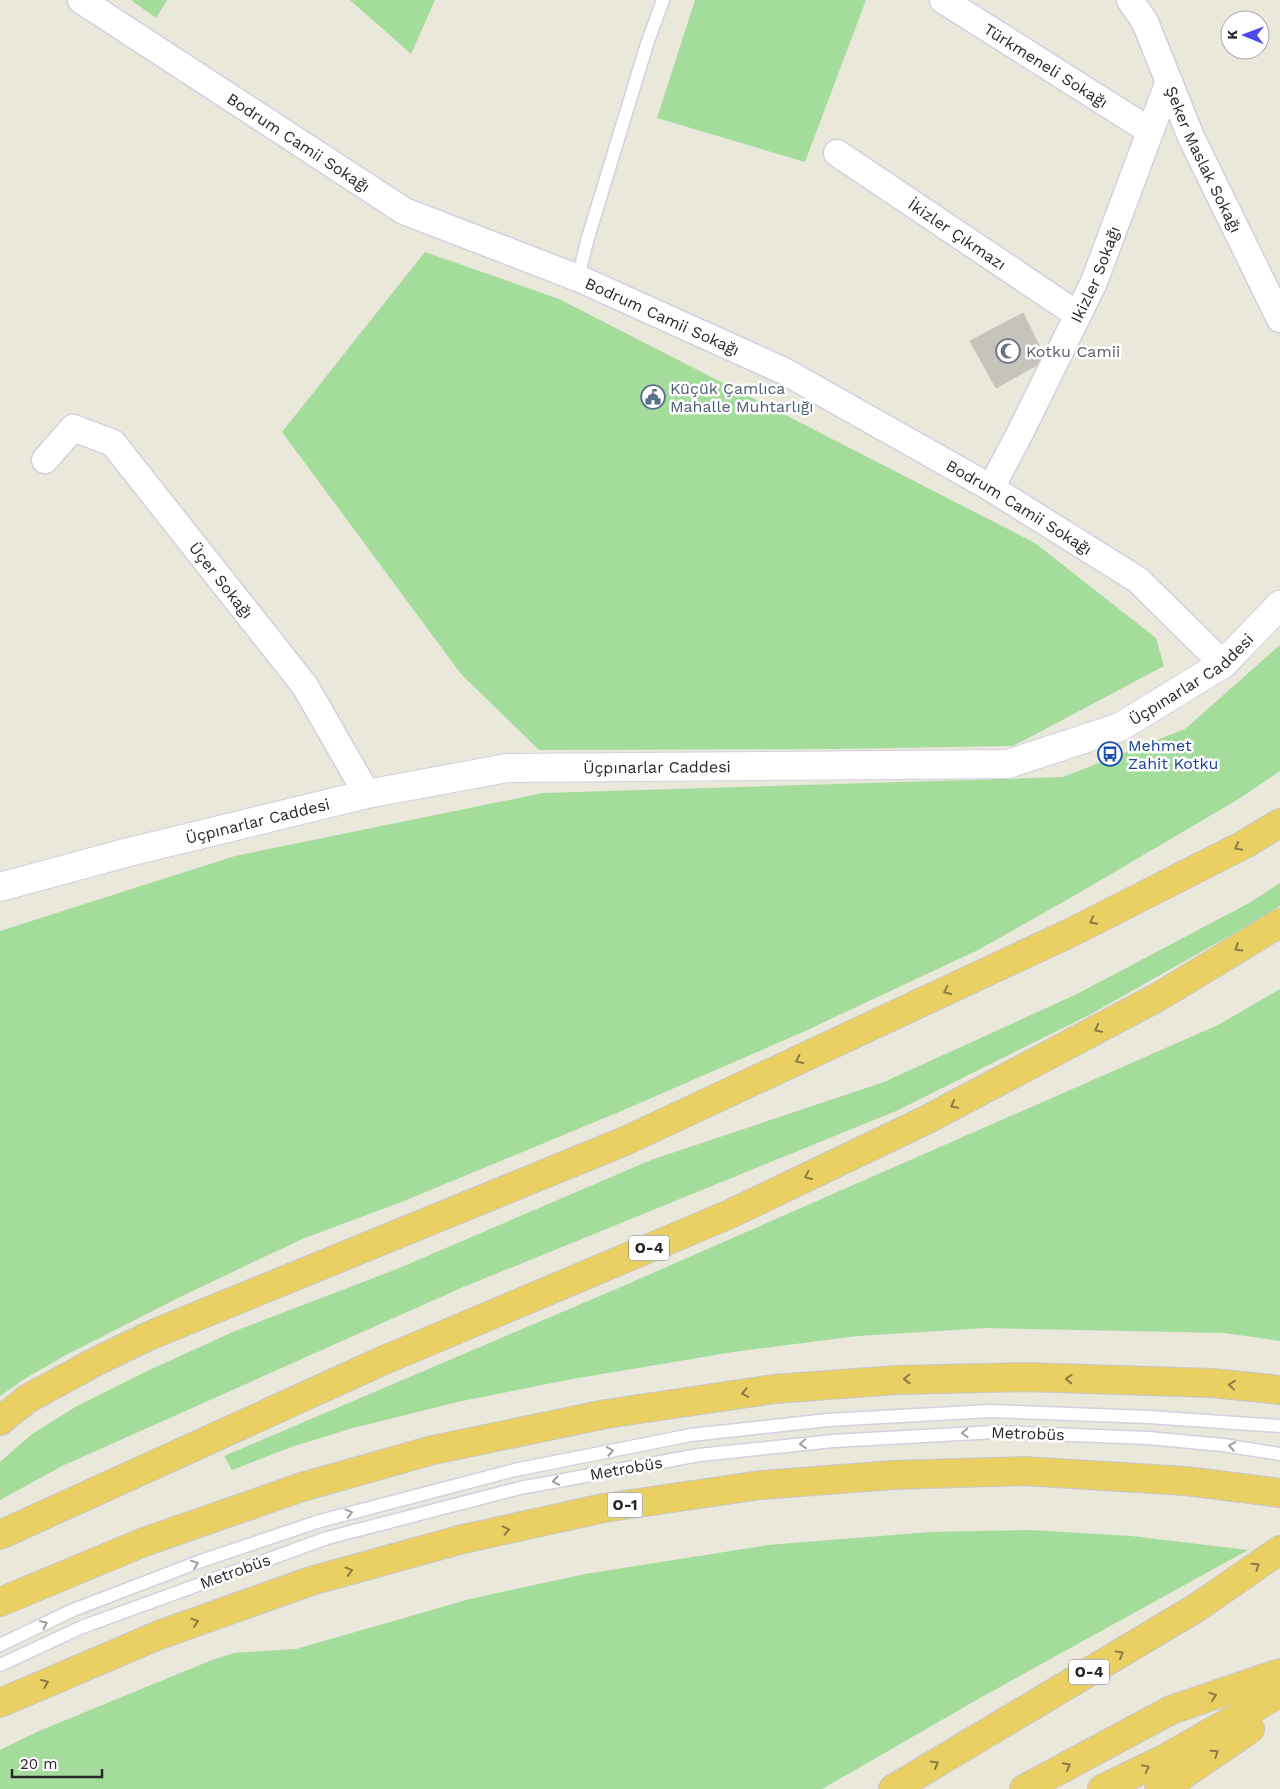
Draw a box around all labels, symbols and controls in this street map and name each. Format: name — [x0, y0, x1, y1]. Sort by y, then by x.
north arrow — [1220, 10, 1270, 60]
street label: Türkmeneli Sokağı — [980, 19, 1111, 112]
text: K — [1224, 29, 1240, 40]
street label: Şeker Maslak Sokağı — [1162, 84, 1245, 236]
street label: Bodrum Camii Sokağı — [223, 89, 374, 196]
street label: İkizler Çıkmazı — [905, 195, 1010, 274]
street label: Ikizler Sokağı — [1067, 223, 1124, 326]
street label: Bodrum Camii Sokağı — [582, 274, 742, 360]
mosque icon: Kotku Camii — [995, 338, 1021, 364]
place label: Kotku Camii — [1026, 342, 1120, 361]
place label: Küçük Çamlıca Mahalle Muhtarlığı — [670, 379, 813, 416]
public building icon: Küçük Çamlıca Mahalle Muhtarlığı — [640, 384, 666, 410]
street label: Bodrum Camii Sokağı — [943, 456, 1095, 559]
street label: Üçer Sokağı — [185, 539, 257, 622]
street label: Üçpınarlar Caddesi — [1126, 630, 1257, 729]
place label: Mehmet Zahit Kotku — [1128, 736, 1218, 773]
bus stop icon: Mehmet Zahit Kotku — [1097, 741, 1123, 767]
street label: Üçpınarlar Caddesi — [583, 757, 731, 777]
street label: Üçpınarlar Caddesi — [184, 794, 332, 848]
one-way arrow — [1234, 841, 1243, 851]
one-way arrow — [1090, 915, 1099, 925]
one-way arrow — [1235, 941, 1244, 951]
one-way arrow — [943, 985, 952, 995]
one-way arrow — [1094, 1023, 1103, 1033]
one-way arrow — [795, 1053, 804, 1064]
one-way arrow — [950, 1099, 959, 1109]
one-way arrow — [804, 1170, 813, 1181]
road number: O-4 — [629, 1236, 669, 1260]
one-way arrow — [1065, 1373, 1073, 1384]
one-way arrow — [902, 1374, 910, 1385]
one-way arrow — [1227, 1380, 1235, 1391]
one-way arrow — [741, 1388, 749, 1398]
street label: Metrobüs — [991, 1423, 1065, 1444]
one-way arrow — [961, 1428, 969, 1439]
one-way arrow — [798, 1438, 806, 1449]
one-way arrow — [1227, 1442, 1236, 1452]
one-way arrow — [605, 1447, 614, 1457]
street label: Metrobüs — [588, 1453, 664, 1484]
one-way arrow — [551, 1475, 560, 1486]
road number: O-1 — [608, 1492, 642, 1518]
one-way arrow — [345, 1509, 353, 1519]
one-way arrow — [502, 1525, 511, 1536]
street label: Metrobüs — [197, 1550, 273, 1593]
one-way arrow — [190, 1560, 199, 1570]
one-way arrow — [1251, 1563, 1260, 1572]
one-way arrow — [344, 1566, 353, 1576]
one-way arrow — [190, 1618, 199, 1628]
one-way arrow — [39, 1620, 48, 1630]
one-way arrow — [1114, 1650, 1123, 1660]
road number: O-4 — [1069, 1660, 1109, 1684]
one-way arrow — [40, 1679, 48, 1689]
one-way arrow — [1208, 1692, 1217, 1702]
scale bar — [12, 1746, 102, 1778]
one-way arrow — [1209, 1750, 1219, 1759]
text: 20 m — [20, 1755, 58, 1773]
one-way arrow — [930, 1760, 939, 1770]
one-way arrow — [1061, 1762, 1070, 1772]
one-way arrow — [1141, 1763, 1150, 1774]

